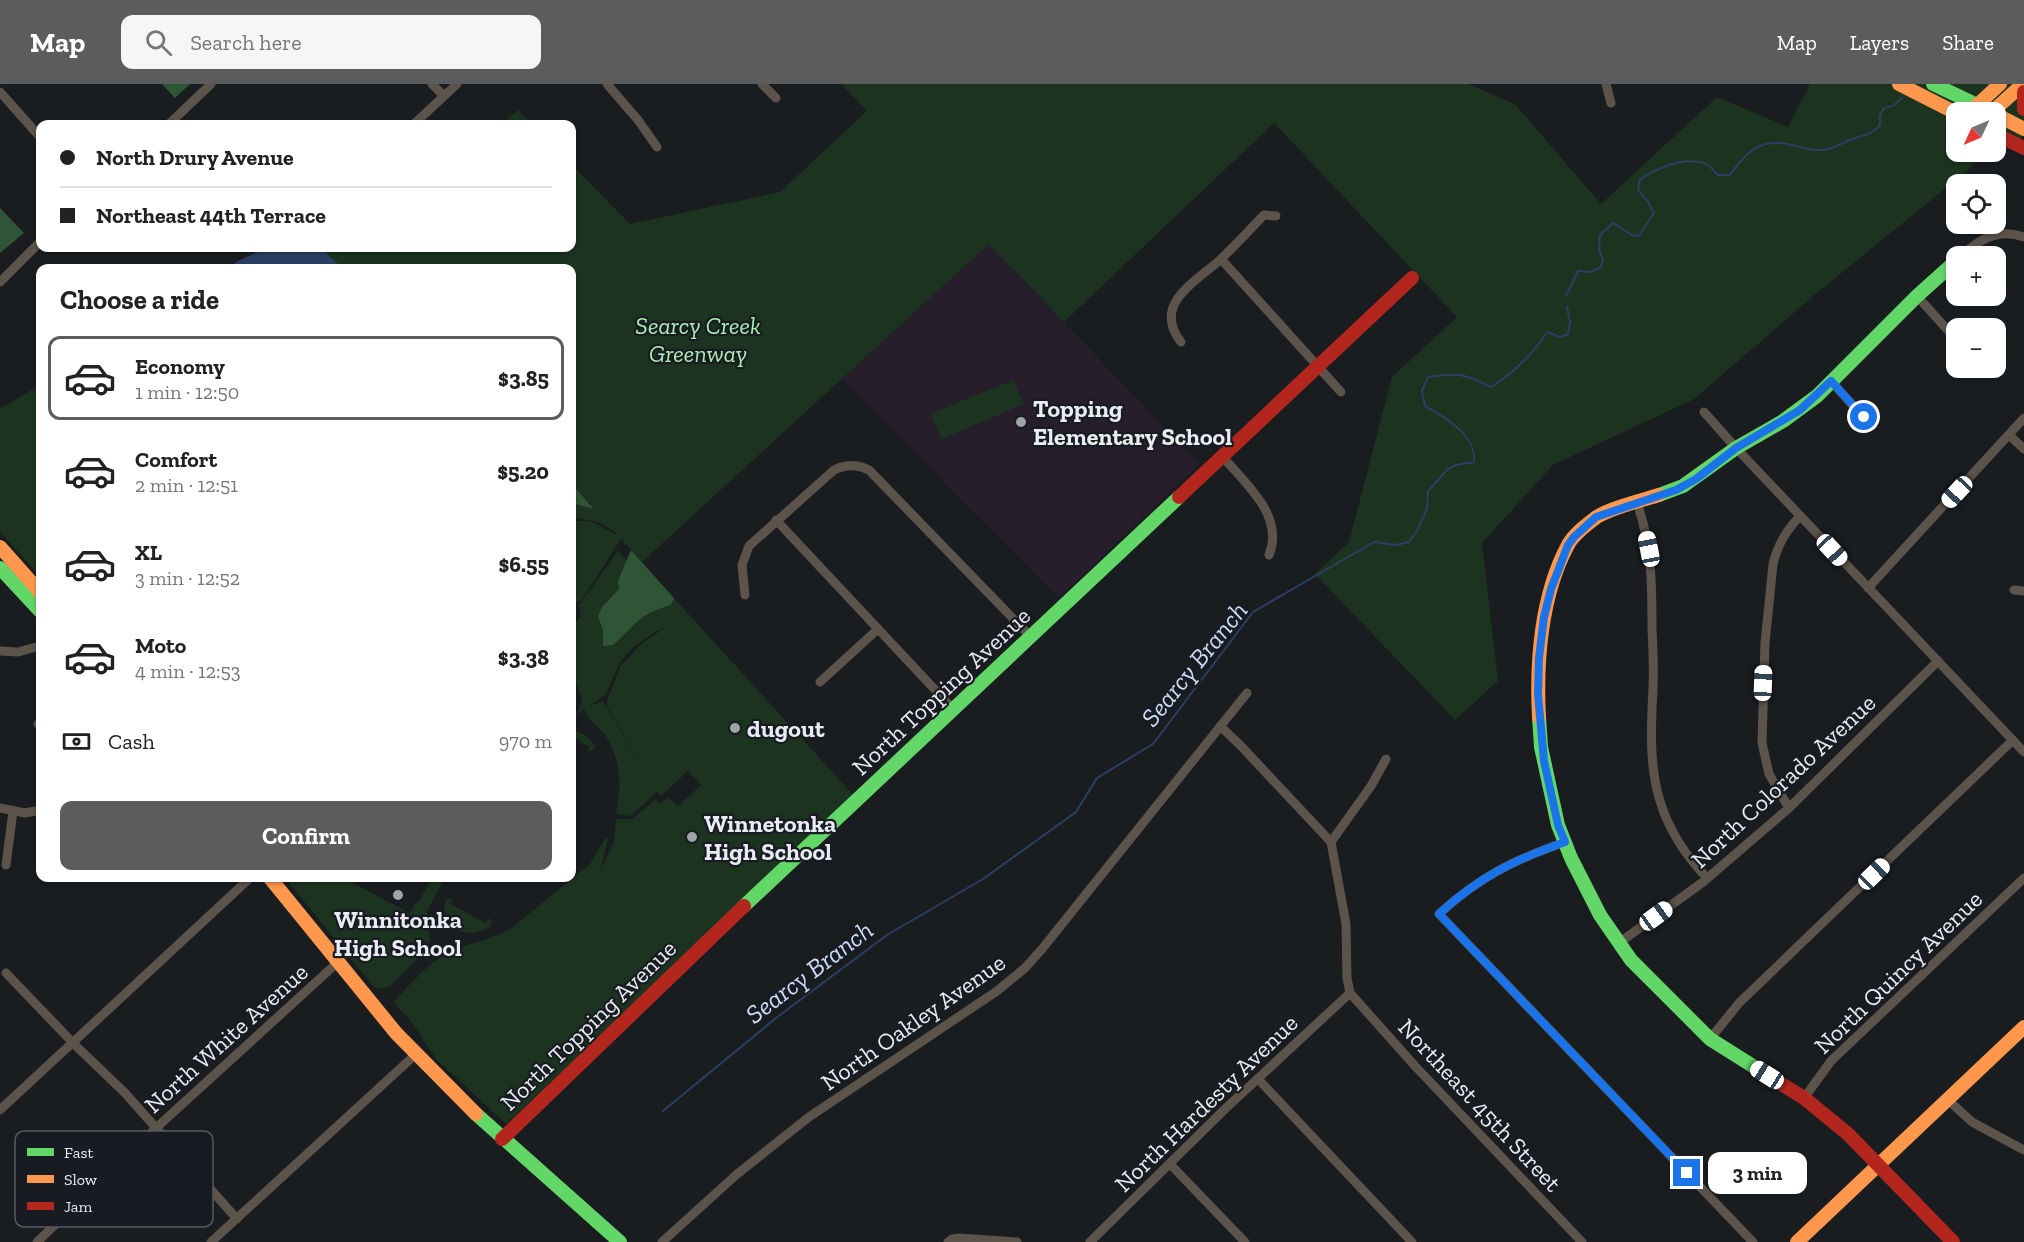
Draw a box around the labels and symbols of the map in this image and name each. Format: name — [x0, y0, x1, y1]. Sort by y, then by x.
north arrow — [1946, 102, 2006, 162]
park label: Searcy Creek Greenway — [635, 311, 761, 368]
place label: Topping Elementary School — [1033, 394, 1232, 451]
route start — [1850, 403, 1877, 430]
marker: Topping Elementary School — [1014, 415, 1028, 429]
car — [1938, 473, 1976, 511]
car — [1637, 530, 1661, 568]
car — [1813, 531, 1851, 569]
water label: Searcy Branch — [1134, 595, 1254, 733]
street label: North Topping Avenue — [846, 601, 1036, 781]
car — [1753, 665, 1773, 701]
street label: North Colorado Avenue — [1685, 688, 1881, 874]
place label: dugout — [747, 714, 825, 743]
marker: dugout — [728, 721, 742, 735]
place label: Winnetonka High School — [704, 809, 836, 866]
marker: Winnetonka High School — [685, 830, 699, 844]
car — [1855, 855, 1893, 893]
street label: North Quincy Avenue — [1808, 884, 1988, 1060]
marker: Winnitonka High School — [391, 888, 405, 902]
car — [1636, 898, 1676, 934]
place label: Winnitonka High School — [334, 905, 462, 962]
water label: Searcy Branch — [739, 914, 879, 1030]
street label: North Topping Avenue — [494, 934, 682, 1116]
street label: North Oakley Avenue — [815, 948, 1011, 1096]
street label: North White Avenue — [138, 957, 314, 1119]
street label: North Hardesty Avenue — [1109, 1008, 1303, 1198]
street label: Northeast 45th Street — [1392, 1013, 1568, 1197]
car — [1747, 1058, 1787, 1092]
legend — [15, 1131, 213, 1227]
text: Fast — [64, 1143, 93, 1162]
callout: 3 min — [1708, 1152, 1807, 1194]
route end — [1673, 1159, 1700, 1186]
text: Slow — [64, 1170, 98, 1189]
text: Jam — [64, 1197, 93, 1216]

